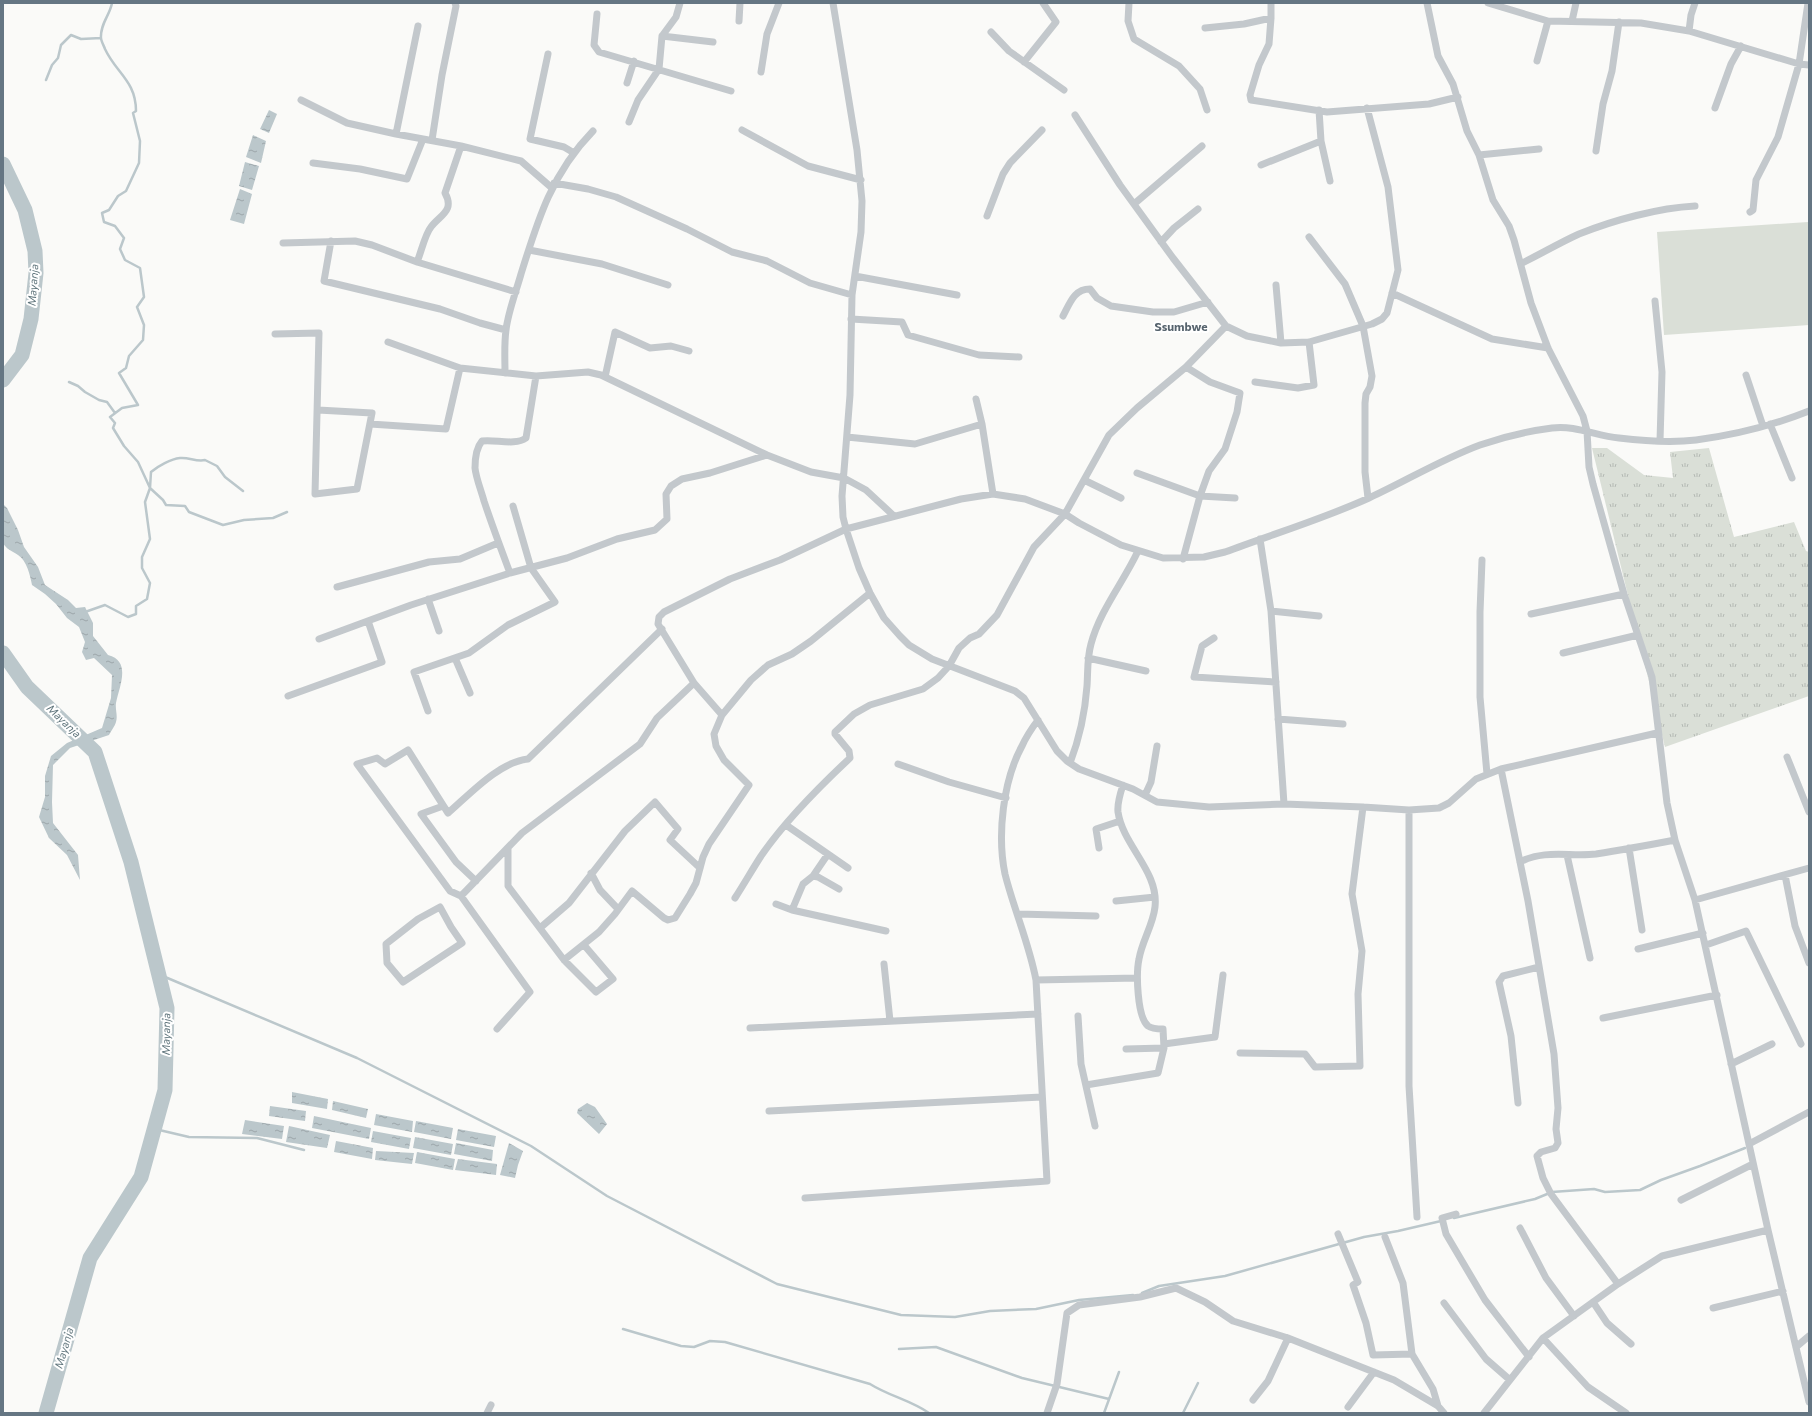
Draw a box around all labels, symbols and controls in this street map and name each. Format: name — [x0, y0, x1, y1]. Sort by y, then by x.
water label: Mayanja — [25, 263, 40, 306]
district label: Ssumbwe — [1154, 319, 1208, 333]
water label: Mayanja — [45, 701, 84, 740]
water label: Mayanja — [159, 1013, 172, 1055]
water label: Mayanja — [51, 1326, 76, 1370]

